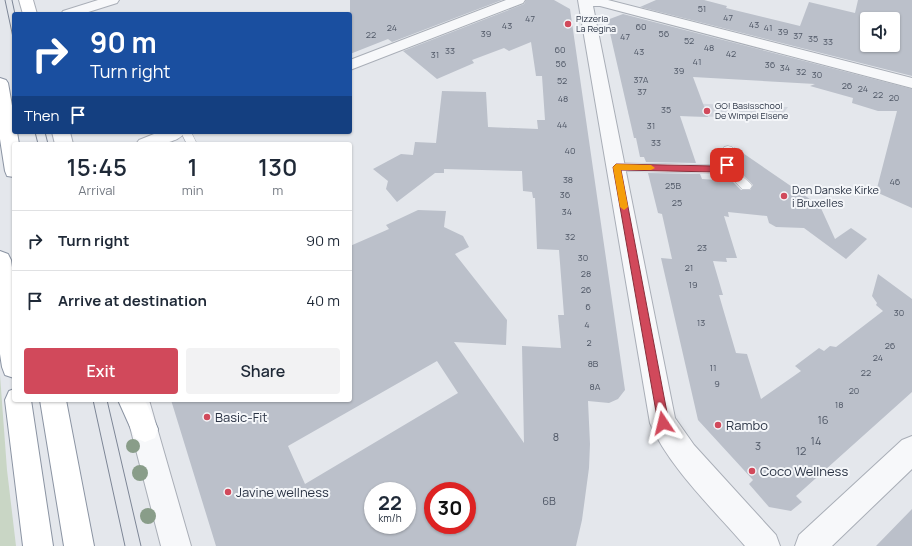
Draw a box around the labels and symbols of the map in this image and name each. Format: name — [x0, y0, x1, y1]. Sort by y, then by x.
house number: 51 — [698, 2, 706, 15]
house number: 47 — [723, 11, 733, 24]
house number: 47 — [525, 12, 535, 25]
place label: Pizzeria La Regina — [576, 12, 616, 35]
house number: 43 — [749, 18, 759, 31]
house number: 43 — [502, 19, 512, 32]
marker: Pizzeria La Regina — [563, 19, 573, 29]
house number: 60 — [635, 20, 647, 33]
house number: 24 — [387, 21, 397, 34]
house number: 41 — [764, 21, 772, 34]
house number: 39 — [778, 25, 788, 38]
house number: 39 — [481, 27, 491, 40]
house number: 56 — [659, 27, 670, 40]
house number: 22 — [366, 28, 376, 41]
house number: 37 — [793, 29, 803, 42]
house number: 47 — [620, 30, 630, 43]
house number: 35 — [808, 32, 818, 45]
house number: 52 — [684, 34, 694, 47]
house number: 33 — [823, 35, 833, 48]
house number: 48 — [704, 41, 714, 54]
house number: 60 — [554, 43, 566, 56]
house number: 33 — [445, 44, 455, 57]
house number: 43 — [634, 45, 644, 58]
house number: 42 — [726, 47, 736, 60]
house number: 31 — [431, 48, 439, 61]
house number: 41 — [693, 55, 701, 68]
house number: 56 — [556, 57, 567, 70]
house number: 36 — [765, 58, 776, 71]
house number: 34 — [780, 61, 790, 74]
house number: 39 — [674, 64, 684, 77]
house number: 32 — [796, 65, 806, 78]
house number: 30 — [812, 68, 822, 81]
house number: 37A — [634, 73, 649, 86]
house number: 52 — [557, 74, 567, 87]
house number: 26 — [842, 79, 853, 92]
house number: 24 — [858, 82, 868, 95]
house number: 37 — [637, 85, 647, 98]
house number: 22 — [873, 88, 883, 101]
house number: 20 — [889, 91, 899, 104]
house number: 48 — [558, 92, 568, 105]
place label: GO! Basisschool De Wimpel Elsene — [715, 99, 788, 122]
house number: 35 — [661, 103, 671, 116]
marker: GO! Basisschool De Wimpel Elsene — [702, 106, 712, 116]
house number: 44 — [557, 118, 567, 131]
house number: 31 — [647, 119, 655, 132]
house number: 33 — [651, 136, 661, 149]
house number: 40 — [565, 144, 575, 157]
pin — [710, 148, 744, 182]
house number: 38 — [563, 173, 573, 186]
house number: 46 — [890, 175, 901, 188]
house number: 25B — [665, 179, 681, 192]
place label: Den Danske Kirke i Bruxelles — [792, 182, 880, 210]
house number: 36 — [560, 188, 571, 201]
marker: Den Danske Kirke i Bruxelles — [779, 191, 789, 201]
house number: 25 — [672, 196, 682, 209]
house number: 34 — [562, 205, 572, 218]
house number: 32 — [565, 230, 575, 243]
house number: 23 — [697, 241, 707, 254]
house number: 30 — [578, 251, 588, 264]
house number: 21 — [685, 261, 693, 274]
house number: 28 — [581, 267, 591, 280]
house number: 19 — [688, 278, 698, 291]
house number: 26 — [581, 283, 592, 296]
house number: 6 — [585, 300, 591, 313]
house number: 30 — [894, 306, 904, 319]
house number: 13 — [697, 316, 705, 329]
house number: 4 — [584, 318, 590, 331]
house number: 2 — [586, 336, 592, 349]
house number: 26 — [885, 339, 896, 352]
house number: 24 — [873, 351, 883, 364]
house number: 8B — [588, 357, 599, 370]
house number: 11 — [709, 361, 717, 374]
house number: 22 — [861, 366, 871, 379]
house number: 9 — [714, 377, 720, 390]
house number: 8A — [590, 380, 601, 393]
house number: 20 — [849, 384, 859, 397]
house number: 18 — [835, 398, 843, 411]
position arrow — [642, 402, 684, 444]
place label: Basic-Fit — [215, 408, 268, 426]
marker: Basic-Fit — [202, 412, 212, 422]
house number: 16 — [817, 412, 829, 427]
place label: Rambo — [726, 416, 768, 434]
marker: Rambo — [713, 420, 723, 430]
house number: 8 — [553, 429, 559, 444]
house number: 14 — [811, 433, 821, 448]
house number: 3 — [755, 438, 761, 453]
house number: 12 — [796, 443, 806, 458]
place label: Coco Wellness — [760, 462, 848, 480]
marker: Coco Wellness — [747, 466, 757, 476]
speed limit sign: 30 — [424, 482, 476, 534]
place label: Javine wellness — [236, 483, 329, 501]
marker: Javine wellness — [223, 487, 233, 497]
house number: 6B — [542, 493, 556, 508]

